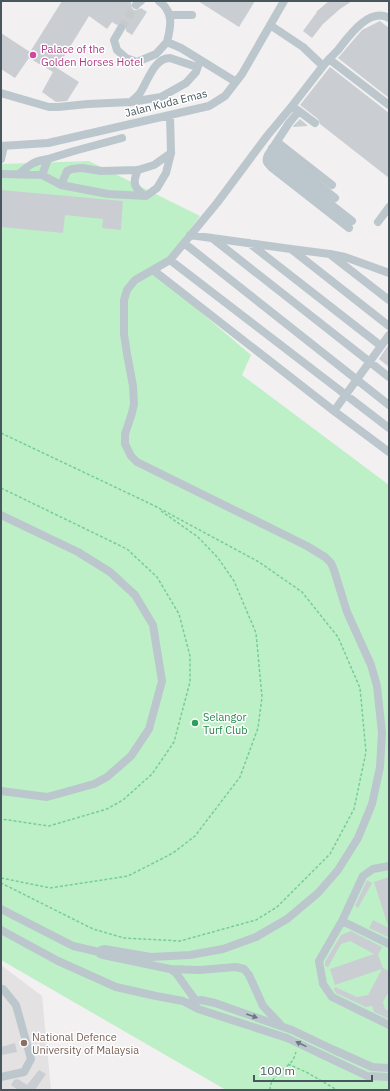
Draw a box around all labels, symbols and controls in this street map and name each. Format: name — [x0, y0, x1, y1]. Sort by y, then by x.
place label: Palace of the Golden Horses Hotel — [41, 42, 143, 69]
marker: Palace of the Golden Horses Hotel — [28, 50, 38, 60]
street label: Jalan Kuda Emas — [123, 86, 209, 120]
place label: Selangor Turf Club — [203, 710, 248, 737]
marker: Selangor Turf Club — [190, 718, 200, 728]
one-way arrow — [246, 1013, 258, 1019]
place label: National Defence University of Malaysia — [32, 1030, 139, 1057]
marker: National Defence University of Malaysia — [19, 1038, 29, 1048]
one-way arrow — [295, 1041, 307, 1048]
scale bar — [254, 1057, 372, 1083]
text: 100 m — [260, 1063, 295, 1078]

